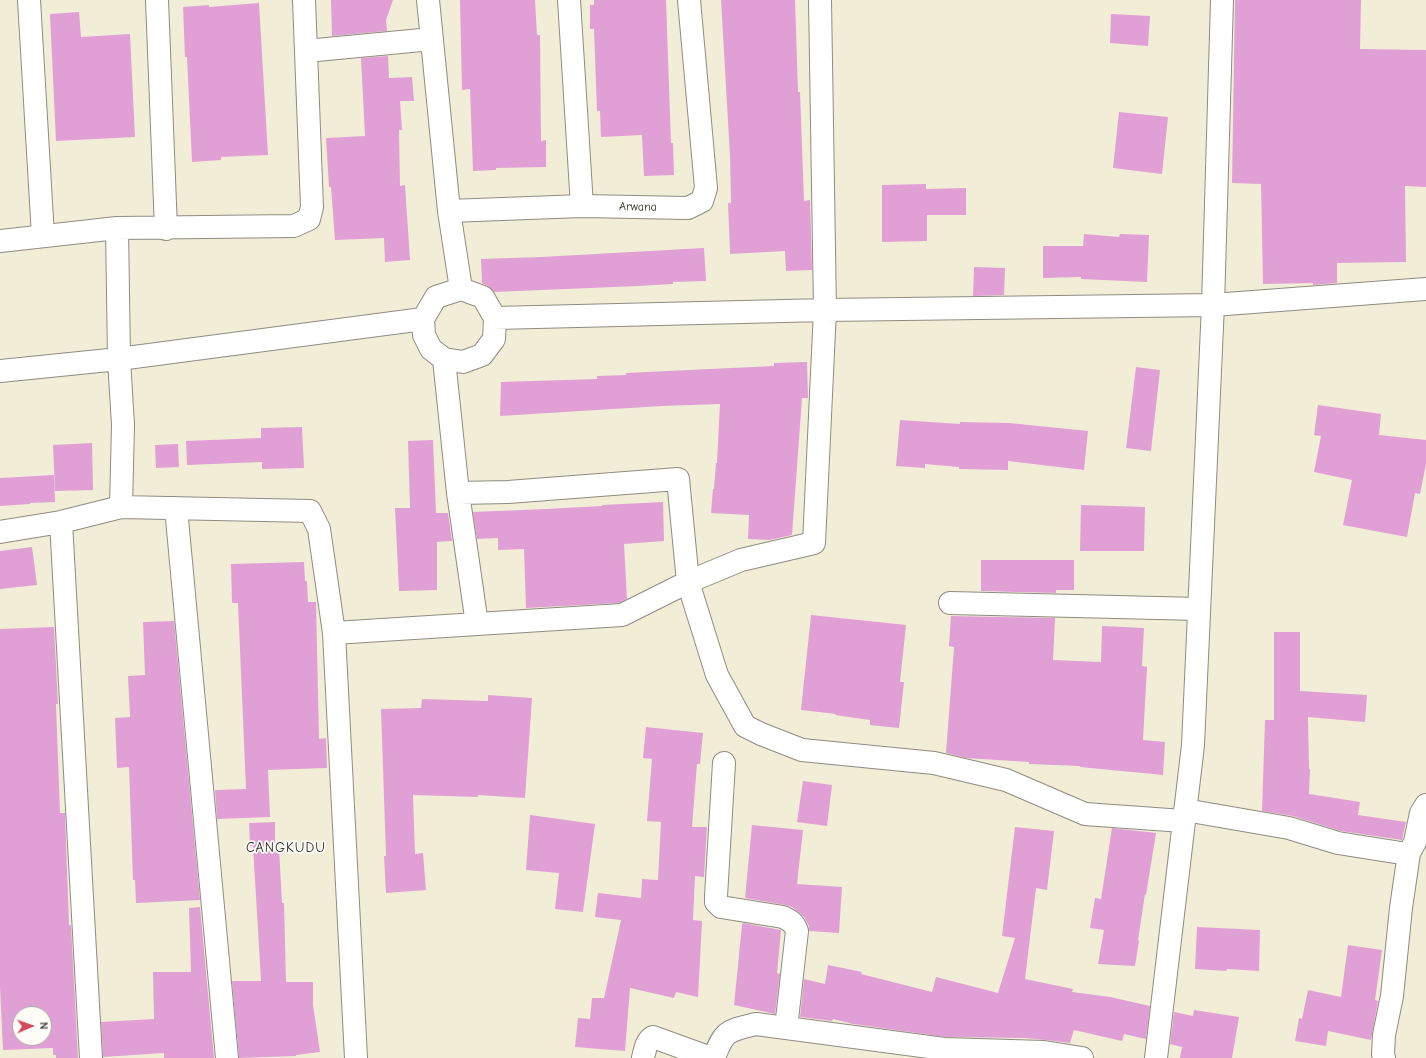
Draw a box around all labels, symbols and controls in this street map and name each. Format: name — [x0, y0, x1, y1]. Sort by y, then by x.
street label: Arwana — [619, 199, 657, 215]
district label: CANGKUDU — [246, 840, 326, 856]
north arrow — [12, 1006, 52, 1046]
text: N — [37, 1022, 50, 1029]

